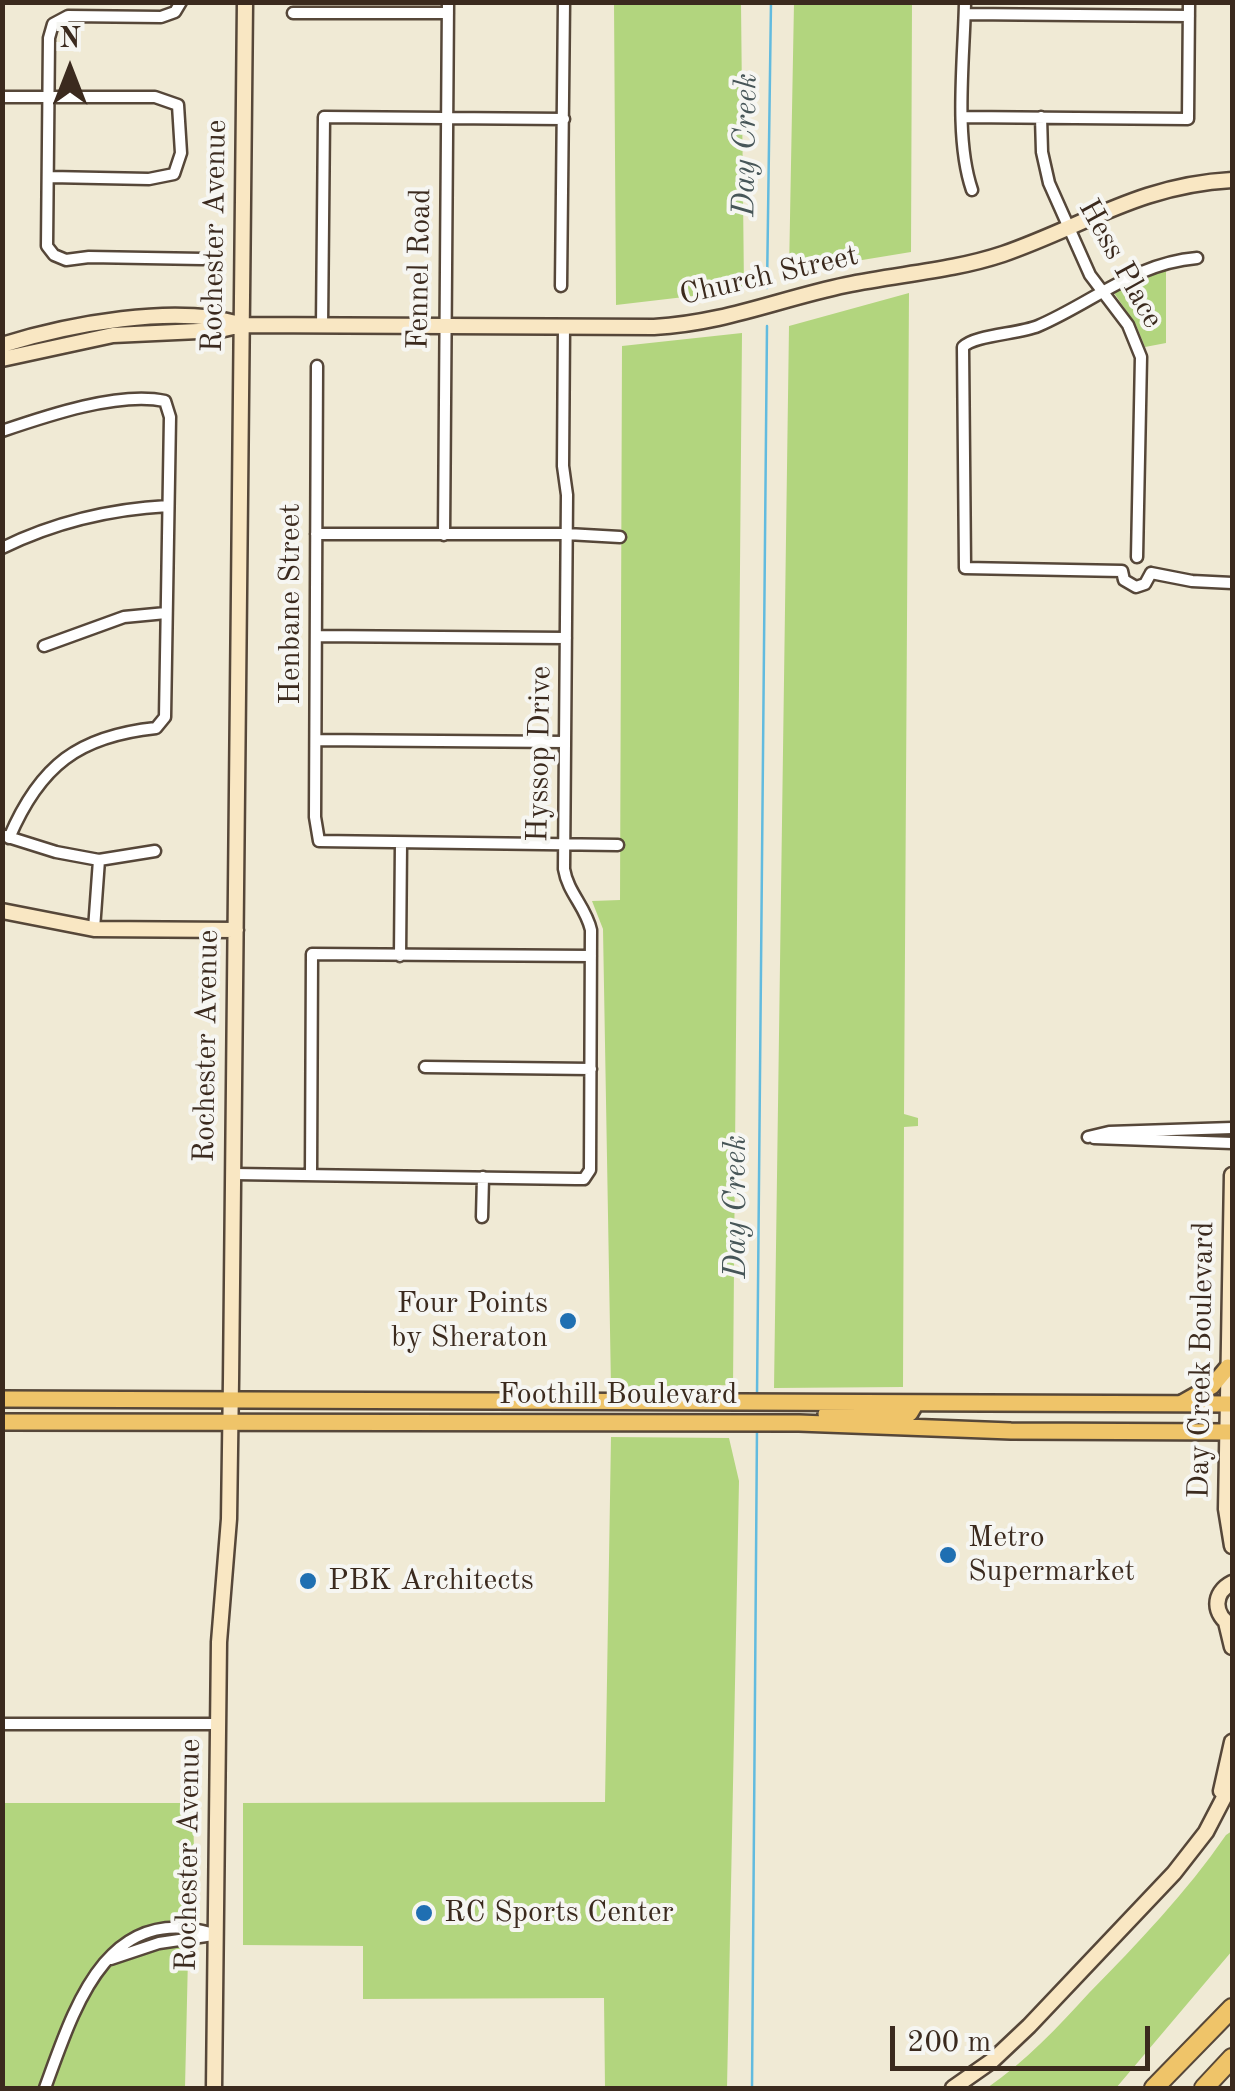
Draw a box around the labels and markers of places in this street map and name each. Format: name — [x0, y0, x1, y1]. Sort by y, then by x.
place label: Four Points by Sheraton — [391, 1286, 548, 1356]
marker: Four Points by Sheraton — [557, 1310, 579, 1332]
place label: Metro Supermarket — [968, 1520, 1135, 1590]
marker: Metro Supermarket — [937, 1544, 959, 1566]
place label: PBK Architects — [328, 1563, 534, 1599]
marker: PBK Architects — [297, 1570, 319, 1592]
place label: RC Sports Center — [444, 1895, 674, 1931]
marker: RC Sports Center — [413, 1902, 435, 1924]

